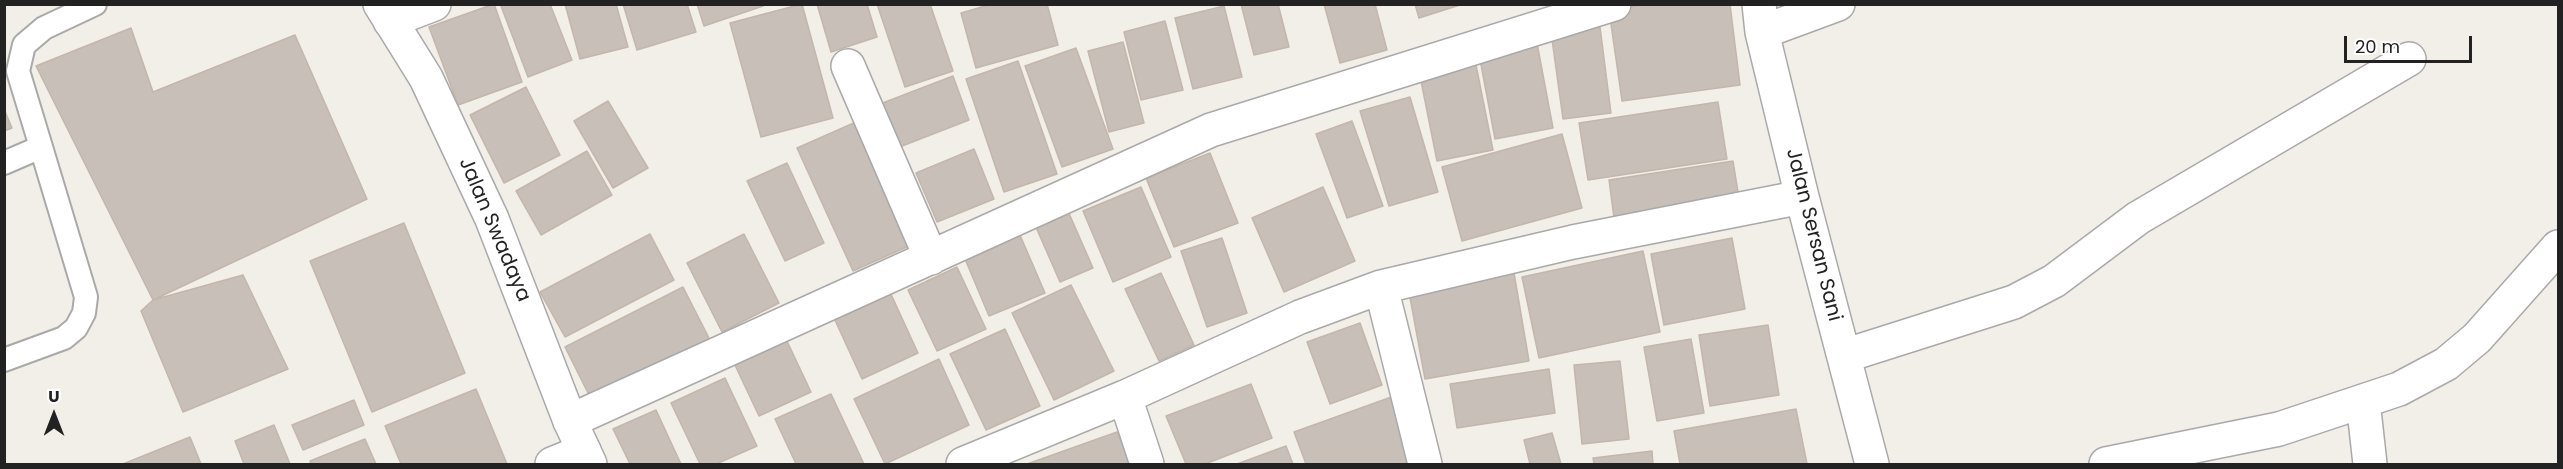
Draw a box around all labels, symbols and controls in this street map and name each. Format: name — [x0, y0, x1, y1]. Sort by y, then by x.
scale bar — [2347, 24, 2474, 62]
text: 20 m — [2355, 34, 2400, 59]
street label: Jalan Sersan Sani — [1780, 146, 1846, 324]
street label: Jalan Swadaya — [453, 154, 535, 306]
north arrow — [24, 385, 84, 445]
text: U — [48, 385, 60, 408]

